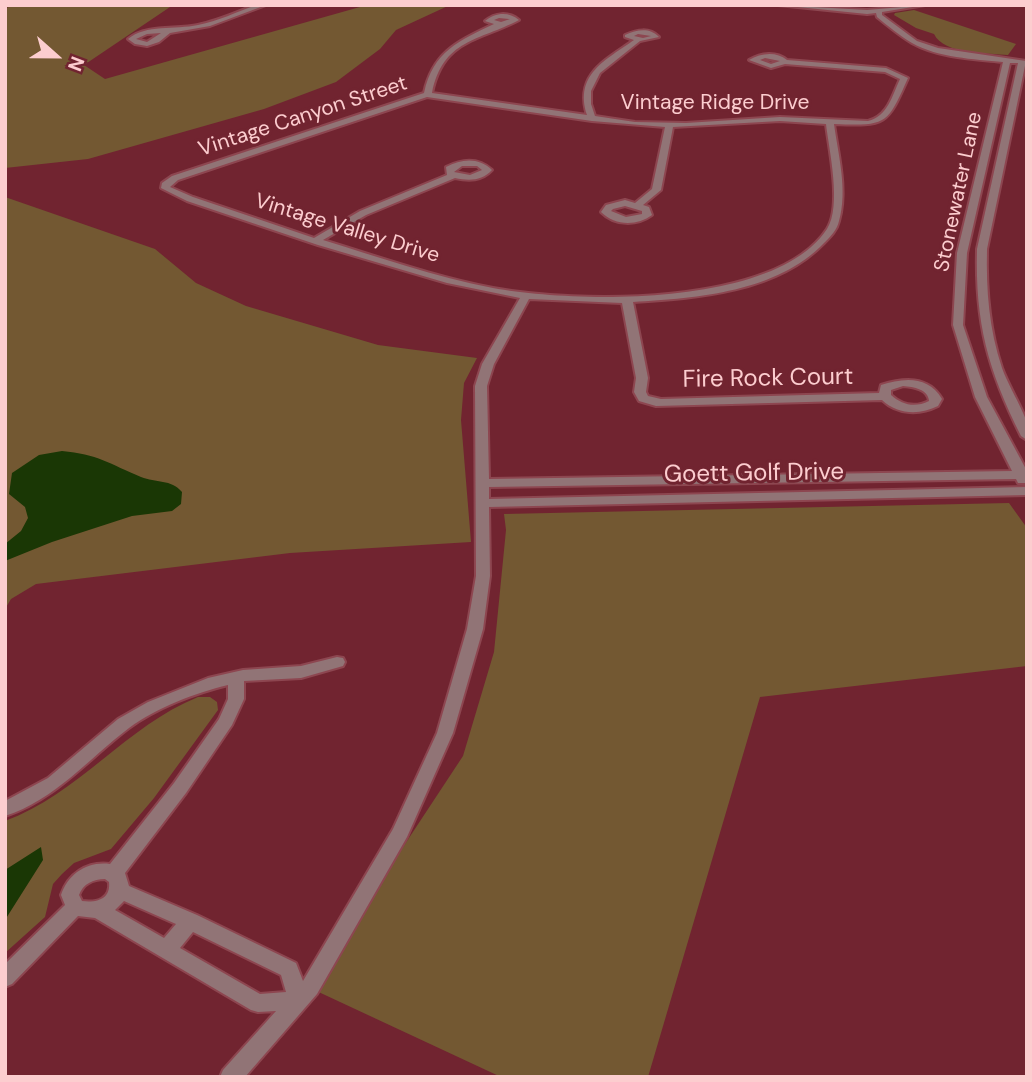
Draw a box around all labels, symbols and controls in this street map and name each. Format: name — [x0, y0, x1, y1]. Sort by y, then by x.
north arrow — [21, 21, 91, 91]
text: N — [62, 53, 90, 75]
street label: Vintage Canyon Street — [195, 71, 411, 163]
street label: Vintage Ridge Drive — [621, 90, 809, 116]
street label: Stonewater Lane — [930, 110, 988, 274]
street label: Vintage Valley Drive — [252, 189, 442, 269]
street label: Fire Rock Court — [683, 363, 853, 395]
street label: Goett Golf Drive — [664, 458, 844, 490]

